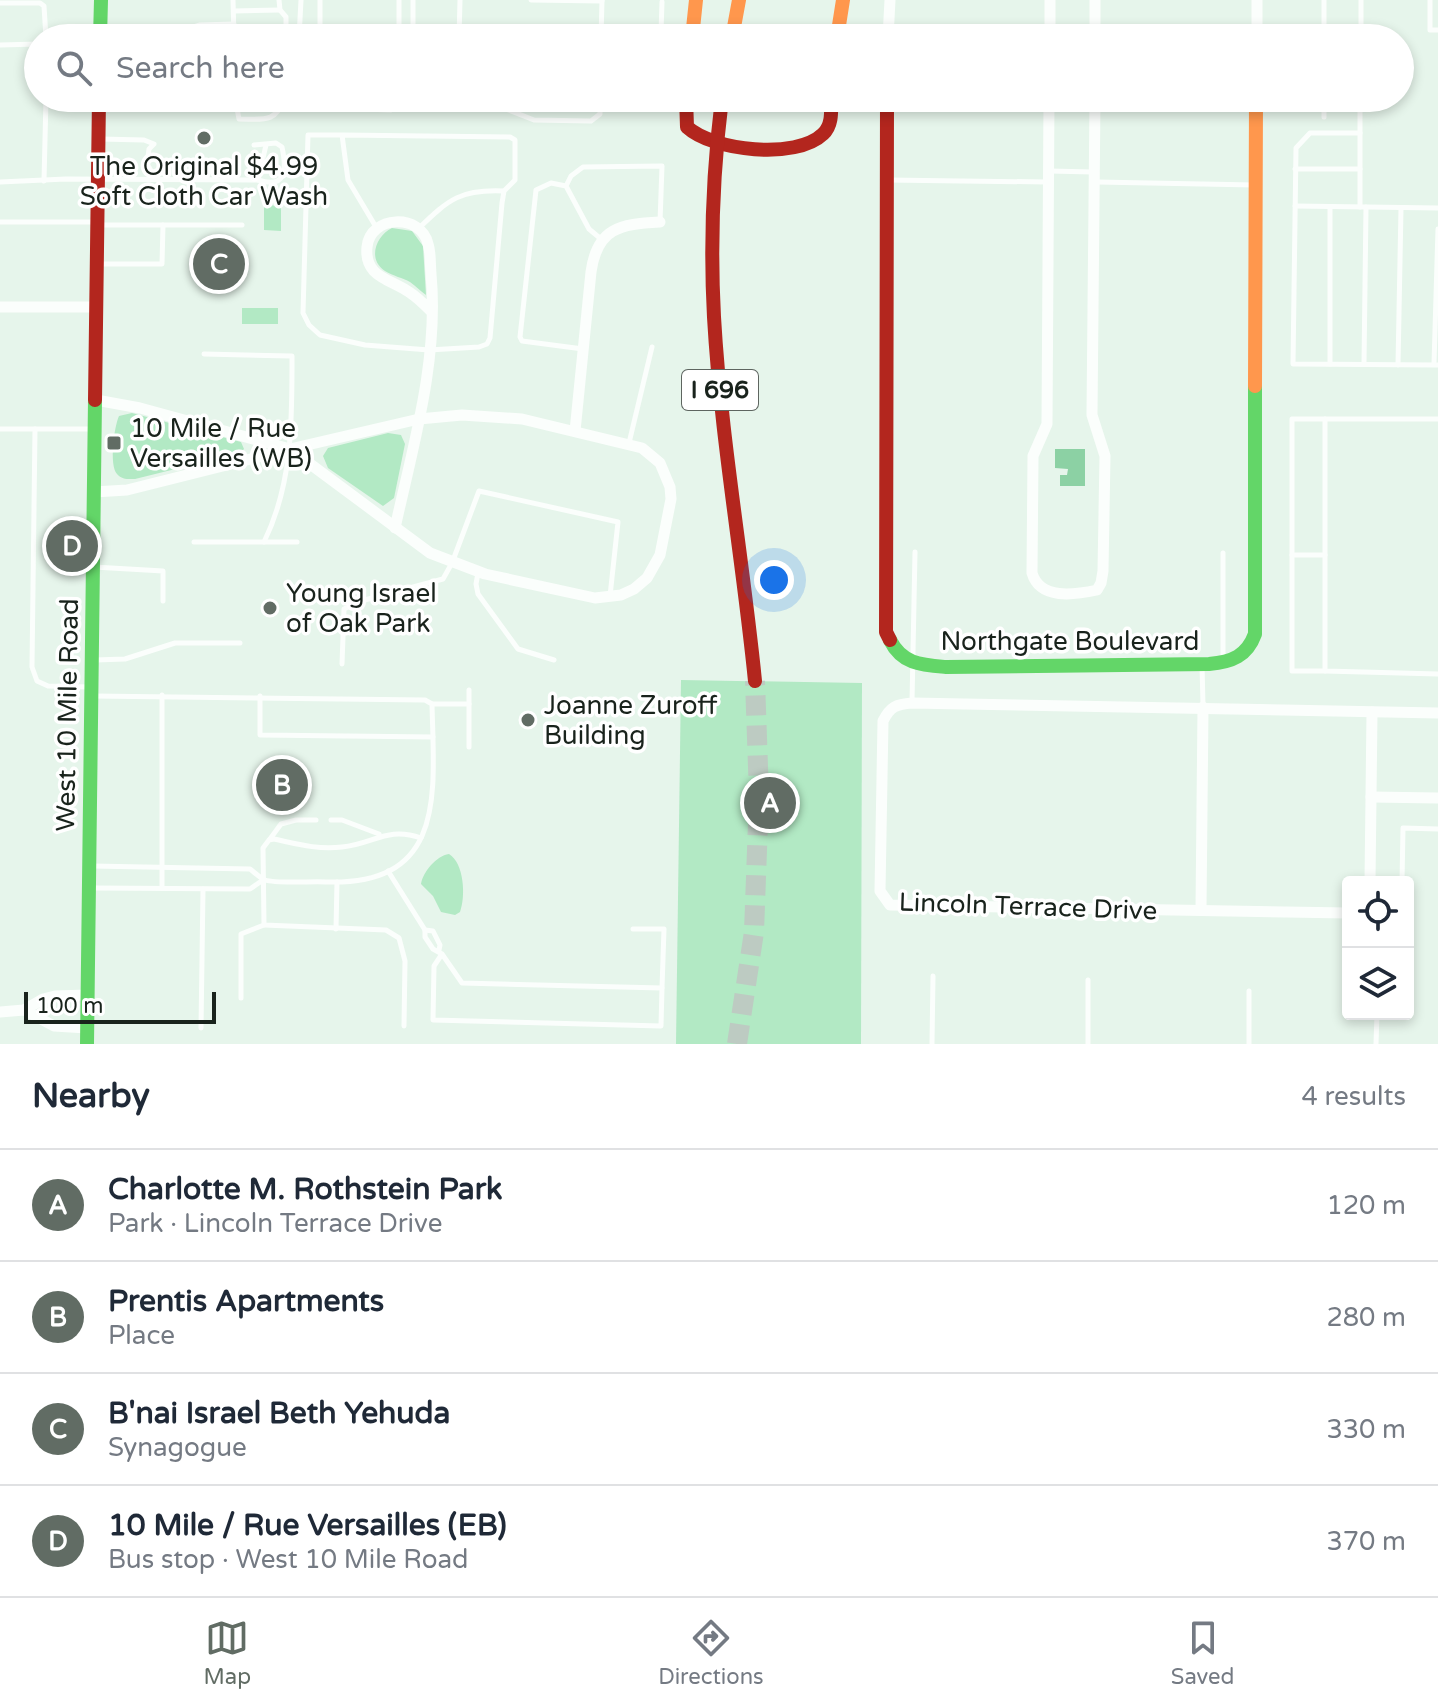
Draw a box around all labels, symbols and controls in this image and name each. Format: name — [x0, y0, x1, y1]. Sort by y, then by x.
search box — [24, 24, 1414, 112]
icon: search — [52, 46, 96, 90]
text: Search here — [116, 50, 285, 87]
marker: The Original $4.99 Soft Cloth Car Wash — [195, 129, 213, 147]
place label: The Original $4.99 Soft Cloth Car Wash — [80, 151, 328, 212]
pin: C — [193, 234, 245, 294]
road number: I 696 — [682, 370, 758, 410]
place label: 10 Mile / Rue Versailles (WB) — [130, 413, 312, 474]
marker: 10 Mile / Rue Versailles (WB) — [105, 434, 123, 452]
pin: D — [46, 516, 98, 576]
your location — [754, 560, 794, 600]
place label: Young Israel of Oak Park — [286, 578, 437, 639]
street label: West 10 Mile Road — [50, 598, 85, 832]
marker: Young Israel of Oak Park — [261, 599, 279, 617]
street label: Northgate Boulevard — [941, 626, 1199, 657]
place label: Joanne Zuroff Building — [544, 690, 718, 751]
marker: Joanne Zuroff Building — [519, 711, 537, 729]
pin: B — [256, 755, 308, 815]
pin: A — [744, 773, 796, 833]
map controls — [1342, 876, 1414, 1020]
button: locate — [1342, 876, 1414, 948]
street label: Lincoln Terrace Drive — [898, 886, 1158, 927]
button: layers — [1342, 948, 1414, 1020]
scale bar — [24, 988, 216, 1024]
text: 100 m — [36, 993, 103, 1019]
text: Nearby — [32, 1076, 150, 1117]
text: 4 results — [1301, 1081, 1406, 1112]
text: Charlotte M. Rothstein Park — [108, 1171, 502, 1208]
text: A — [48, 1190, 68, 1221]
text: 120 m — [1326, 1190, 1406, 1221]
text: Park · Lincoln Terrace Drive — [108, 1208, 442, 1239]
text: Prentis Apartments — [108, 1283, 384, 1320]
text: B — [49, 1302, 67, 1333]
text: 280 m — [1326, 1302, 1406, 1333]
text: Place — [108, 1320, 175, 1351]
text: B'nai Israel Beth Yehuda — [108, 1395, 450, 1432]
text: C — [49, 1414, 67, 1445]
text: 330 m — [1326, 1414, 1406, 1445]
text: Synagogue — [108, 1432, 247, 1463]
text: 10 Mile / Rue Versailles (EB) — [108, 1507, 507, 1544]
text: D — [48, 1526, 68, 1557]
text: 370 m — [1326, 1526, 1406, 1557]
text: Bus stop · West 10 Mile Road — [108, 1544, 468, 1575]
tab: Map — [204, 1616, 251, 1690]
tab: Directions — [658, 1616, 764, 1690]
tab: Saved — [1171, 1616, 1234, 1690]

